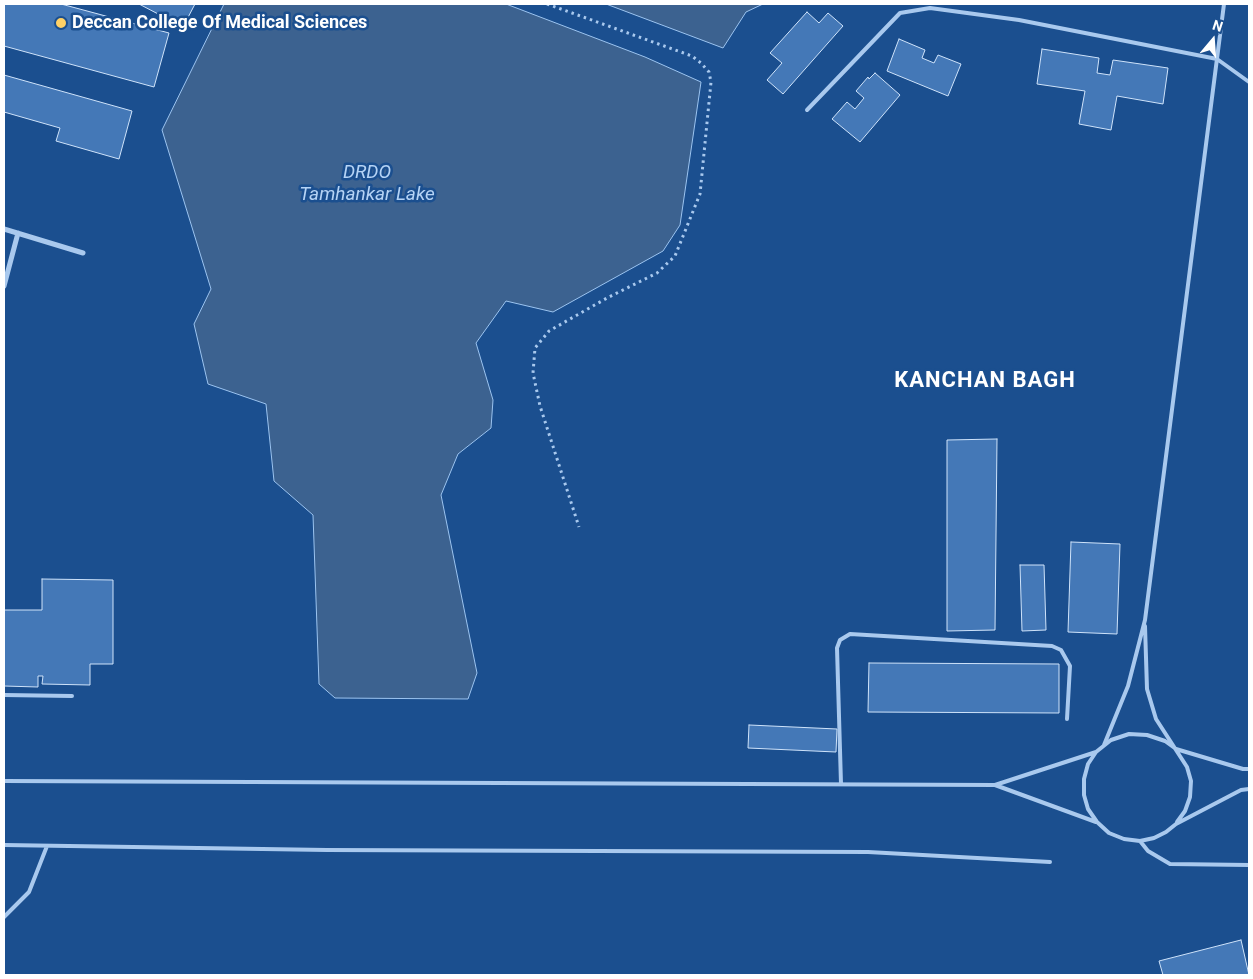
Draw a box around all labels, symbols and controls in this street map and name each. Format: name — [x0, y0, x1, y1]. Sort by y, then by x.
place label: Deccan College Of Medical Sciences — [72, 12, 367, 34]
north arrow — [1188, 15, 1238, 65]
marker: Deccan College Of Medical Sciences — [54, 16, 68, 30]
text: N — [1210, 17, 1225, 35]
water label: DRDO Tamhankar Lake — [299, 162, 435, 206]
district label: KANCHAN BAGH — [893, 368, 1077, 394]

